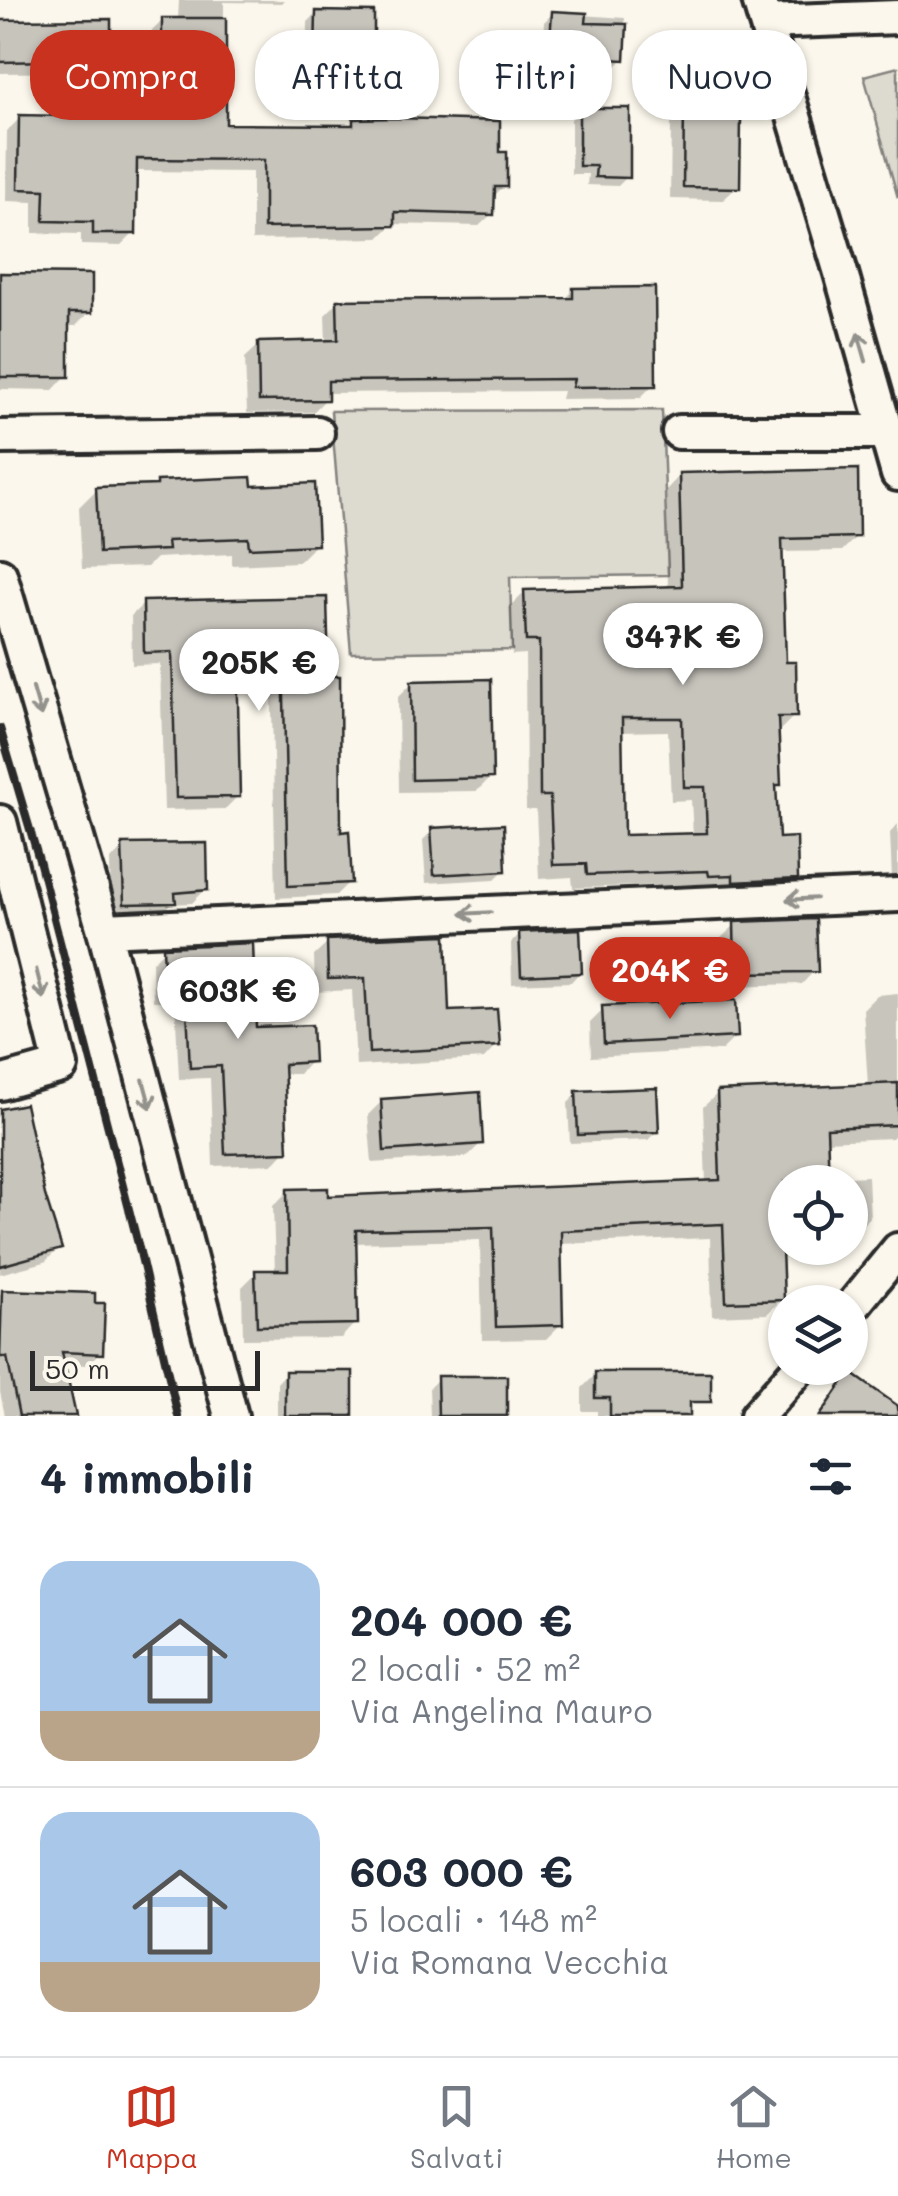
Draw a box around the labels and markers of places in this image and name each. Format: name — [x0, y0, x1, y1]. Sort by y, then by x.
pin: 347K € — [602, 603, 764, 688]
pin: 205K € — [178, 629, 340, 714]
pin: 204K € — [589, 937, 751, 1022]
pin: 603K € — [157, 957, 319, 1042]

